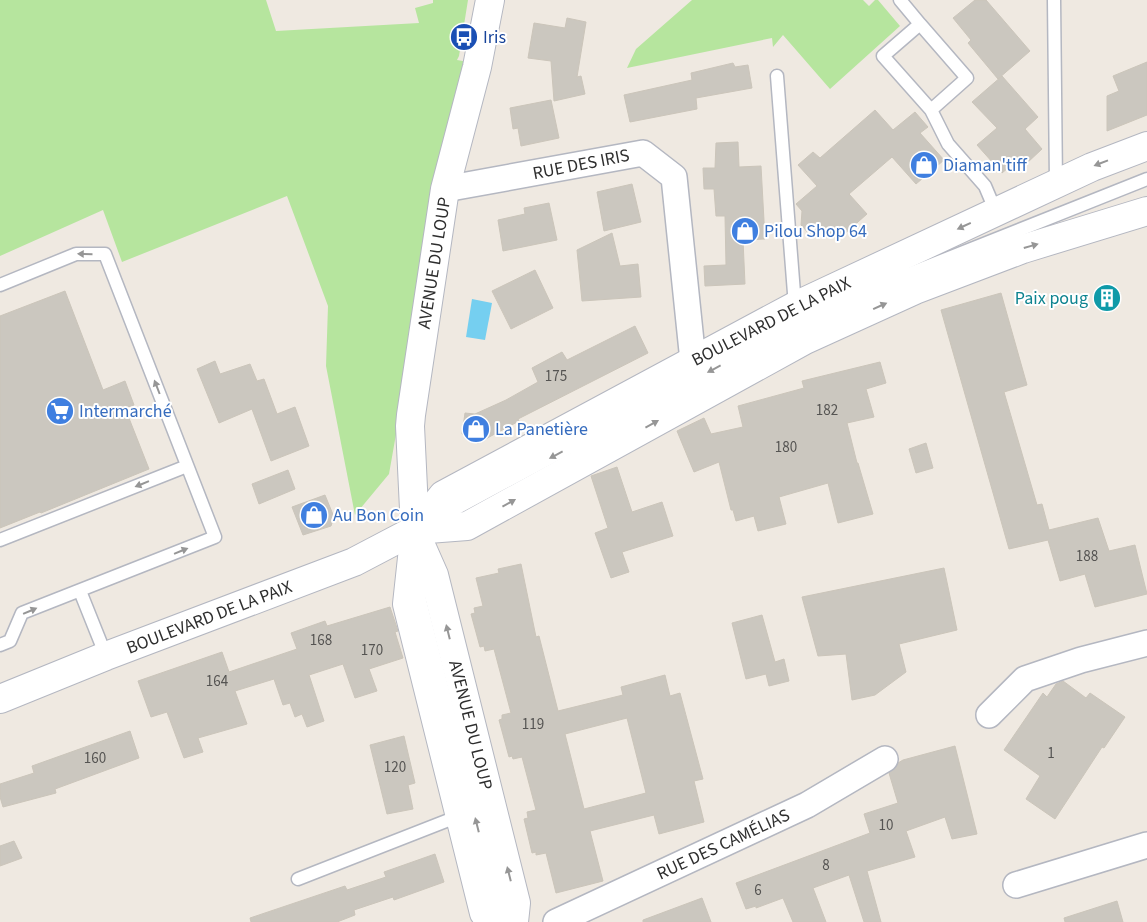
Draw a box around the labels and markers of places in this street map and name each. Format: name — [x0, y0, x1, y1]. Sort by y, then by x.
bus stop icon: Iris — [449, 22, 479, 52]
place label: Iris — [483, 25, 506, 50]
shop icon: Diaman'tiff — [909, 150, 939, 180]
place label: Diaman'tiff — [943, 153, 1027, 178]
shop icon: Pilou Shop 64 — [730, 216, 760, 246]
place label: Pilou Shop 64 — [764, 219, 867, 244]
building icon: Paix poug — [1092, 283, 1122, 313]
place label: Paix poug — [1015, 286, 1088, 311]
supermarket icon: Intermarché — [45, 396, 75, 426]
place label: Intermarché — [79, 399, 172, 424]
shop icon: La Panetière — [461, 414, 491, 444]
place label: La Panetière — [495, 417, 588, 442]
shop icon: Au Bon Coin — [299, 500, 329, 530]
place label: Au Bon Coin — [333, 503, 424, 528]

